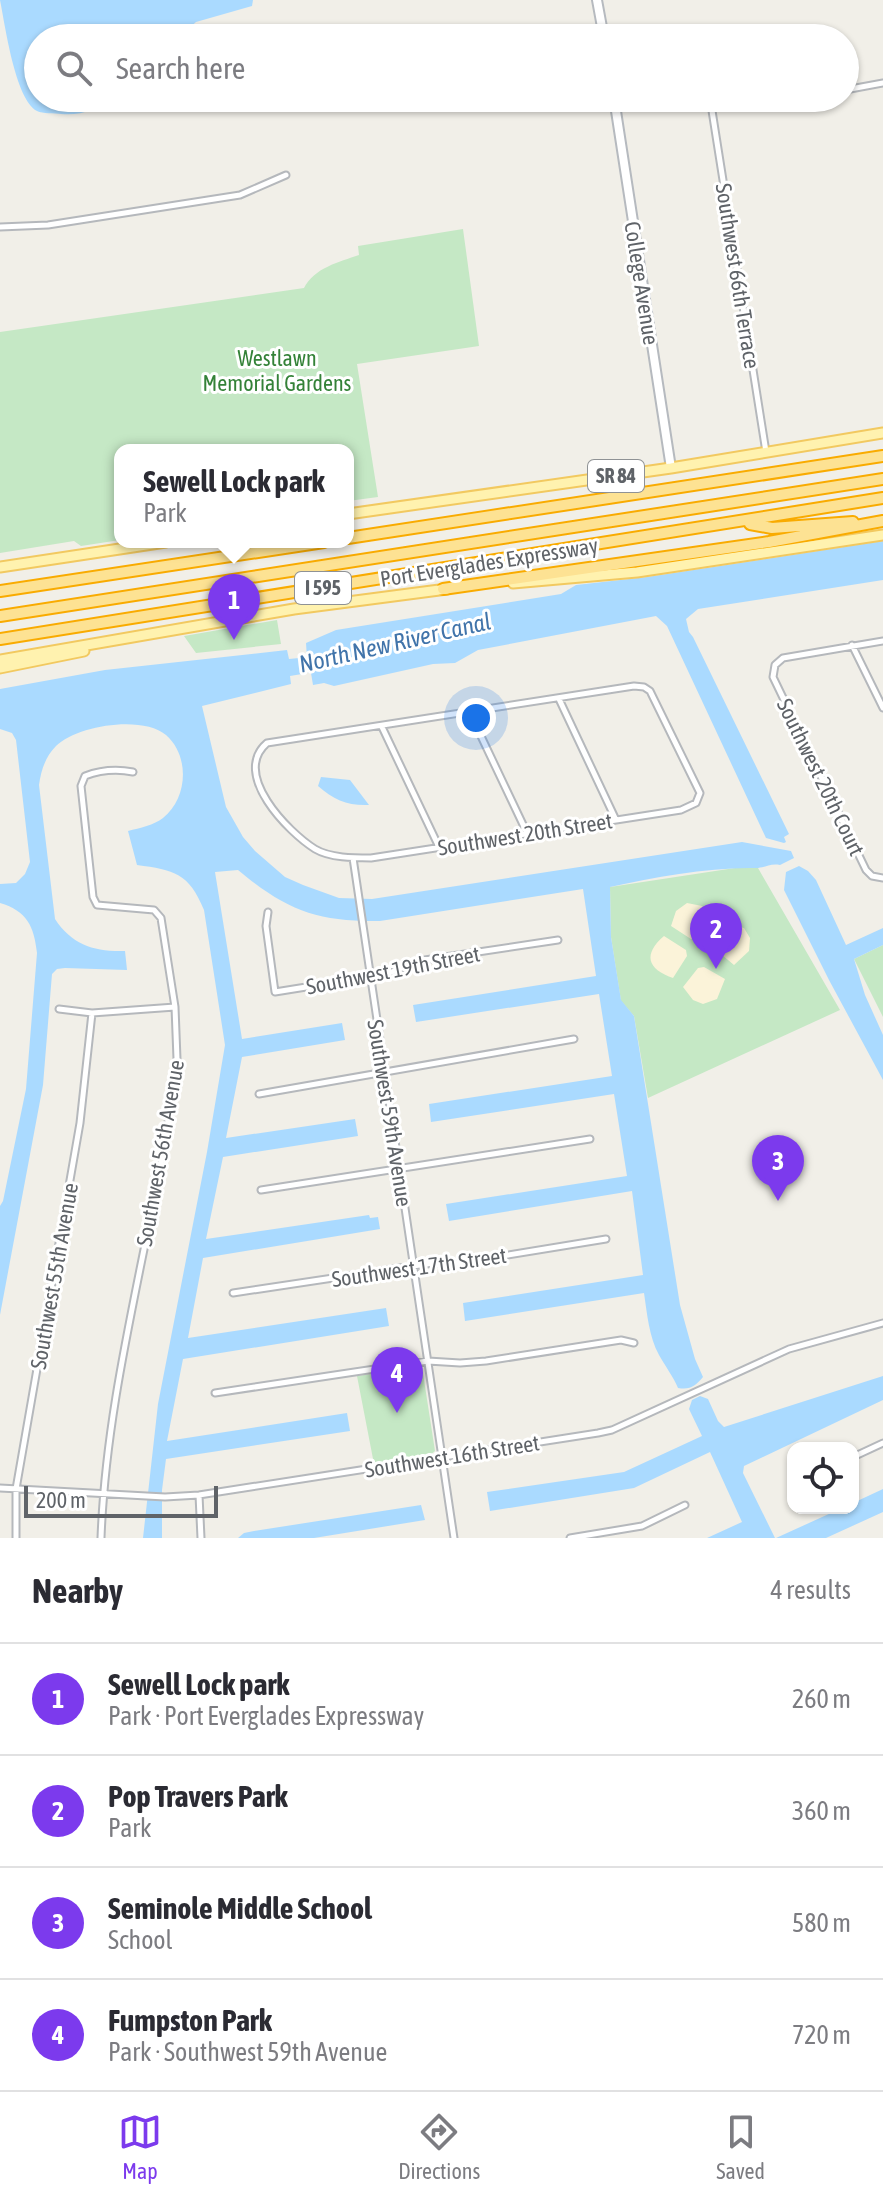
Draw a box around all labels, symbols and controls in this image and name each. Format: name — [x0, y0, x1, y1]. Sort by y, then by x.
search box — [24, 24, 859, 112]
icon: search — [52, 46, 96, 90]
text: Search here — [116, 51, 245, 85]
street label: Southwest 66th Terrace — [711, 182, 765, 370]
street label: College Avenue — [619, 219, 665, 347]
park label: Westlawn Memorial Gardens — [203, 345, 352, 396]
popup — [114, 444, 354, 548]
road number: SR 84 — [588, 460, 644, 492]
text: Sewell Lock park — [143, 464, 325, 498]
text: Park — [143, 498, 187, 528]
street label: Port Everglades Expressway — [378, 532, 600, 592]
road number: I 595 — [295, 572, 351, 604]
pin: 1 — [208, 574, 260, 640]
water label: North New River Canal — [296, 607, 493, 678]
street label: Southwest 20th Court — [772, 694, 870, 860]
your location — [456, 698, 496, 738]
street label: Southwest 20th Street — [436, 807, 614, 861]
pin: 2 — [690, 903, 742, 969]
street label: Southwest 19th Street — [304, 940, 482, 1000]
street label: Southwest 59th Avenue — [362, 1018, 418, 1208]
street label: Southwest 56th Avenue — [131, 1058, 189, 1248]
pin: 3 — [752, 1135, 804, 1201]
street label: Southwest 55th Avenue — [25, 1181, 83, 1371]
street label: Southwest 17th Street — [330, 1242, 508, 1292]
pin: 4 — [371, 1347, 423, 1413]
street label: Southwest 16th Street — [363, 1429, 541, 1483]
map controls — [787, 1442, 859, 1514]
button: locate — [787, 1442, 859, 1514]
scale bar — [24, 1482, 218, 1518]
text: 200 m — [36, 1487, 86, 1513]
text: Nearby — [32, 1571, 123, 1610]
text: 4 results — [770, 1575, 851, 1605]
text: Sewell Lock park — [108, 1667, 290, 1701]
text: 1 — [52, 1684, 64, 1714]
text: 260 m — [792, 1684, 851, 1714]
text: Park · Port Everglades Expressway — [108, 1701, 424, 1731]
text: Pop Travers Park — [108, 1779, 288, 1813]
text: 2 — [52, 1796, 64, 1826]
text: 360 m — [792, 1796, 851, 1826]
text: Park — [108, 1813, 151, 1843]
text: Seminole Middle School — [108, 1891, 372, 1925]
text: 3 — [52, 1908, 64, 1938]
text: 580 m — [792, 1908, 851, 1938]
text: School — [108, 1925, 172, 1955]
text: Fumpston Park — [108, 2003, 272, 2037]
text: 4 — [52, 2020, 64, 2050]
text: 720 m — [792, 2020, 851, 2050]
text: Park · Southwest 59th Avenue — [108, 2037, 387, 2067]
tab: Map — [118, 2110, 162, 2184]
tab: Directions — [398, 2110, 480, 2184]
tab: Saved — [716, 2110, 765, 2184]

